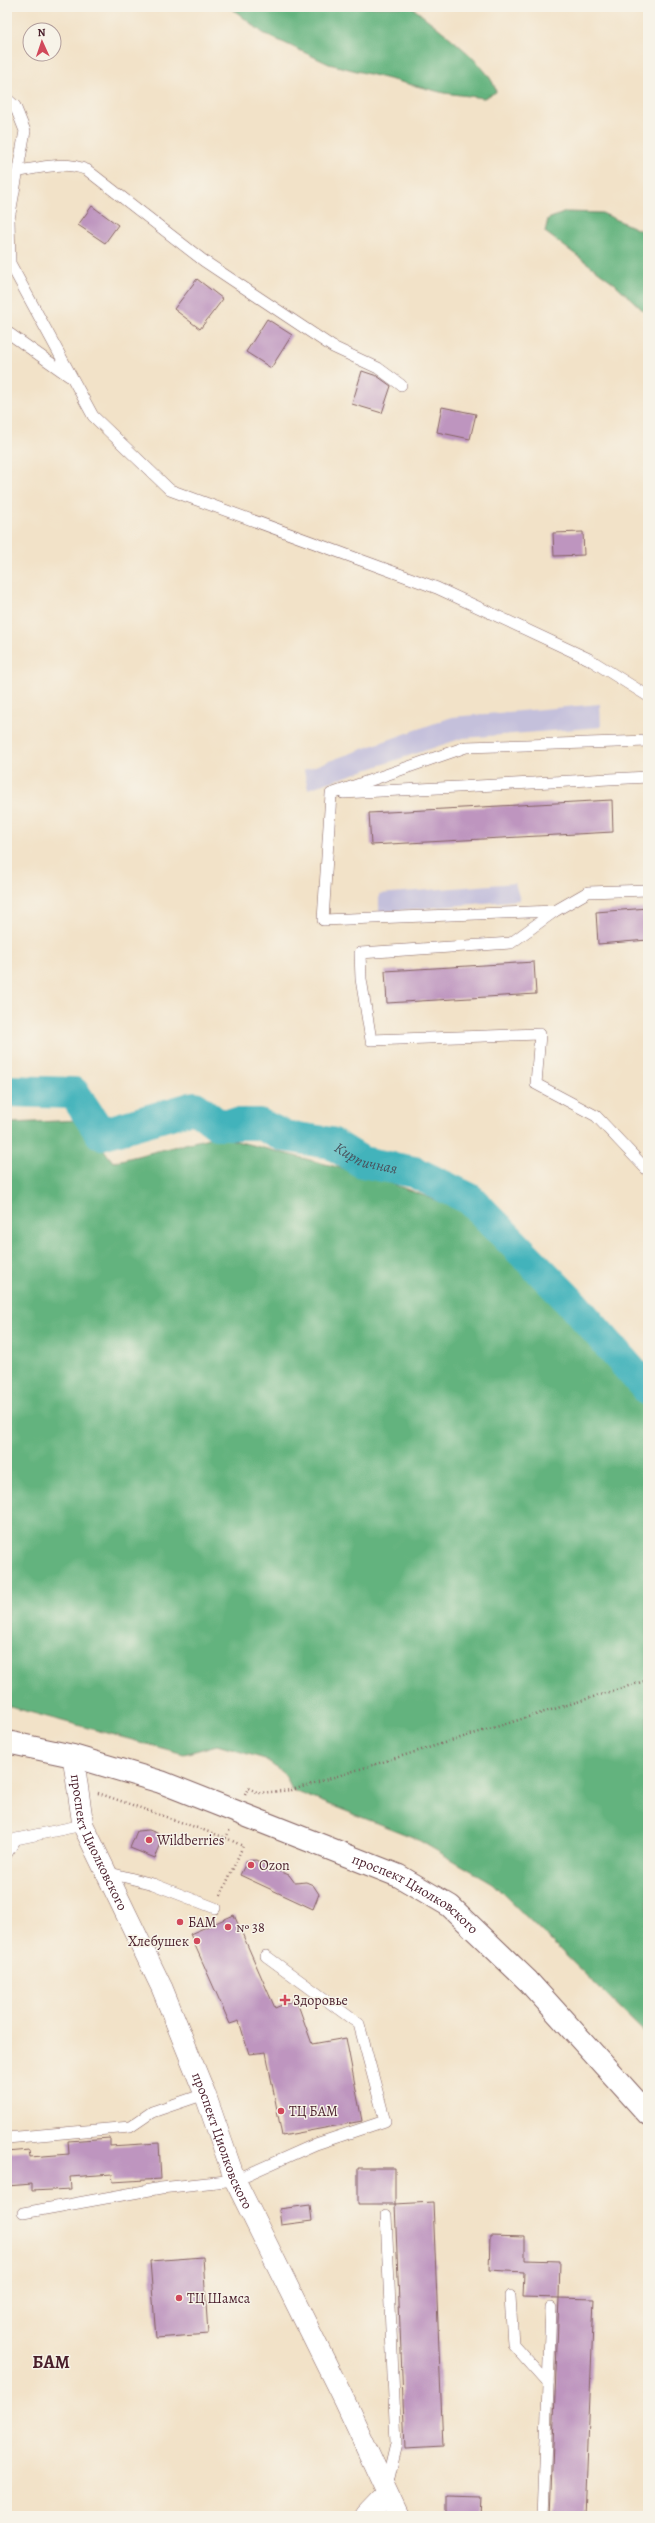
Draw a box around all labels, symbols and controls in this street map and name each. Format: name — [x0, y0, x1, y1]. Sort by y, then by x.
north arrow — [22, 22, 62, 62]
text: N — [37, 25, 46, 40]
water label: Кирпичная — [331, 1137, 400, 1179]
street label: проспект Циолковского — [66, 1773, 132, 1914]
place label: Wildberries — [156, 1831, 224, 1850]
marker: Wildberries — [144, 1835, 154, 1845]
street label: проспект Циолковского — [349, 1849, 482, 1938]
place label: Ozon — [259, 1856, 290, 1875]
marker: Ozon — [246, 1860, 256, 1870]
place label: БАМ — [188, 1913, 217, 1932]
marker: БАМ — [175, 1917, 185, 1927]
place label: № 38 — [236, 1918, 265, 1937]
marker: № 38 — [223, 1922, 233, 1932]
place label: Хлебушек — [128, 1932, 189, 1951]
marker: Хлебушек — [192, 1936, 202, 1946]
place label: Здоровье — [293, 1991, 348, 2010]
marker: Здоровье — [280, 1995, 290, 2005]
street label: проспект Циолковского — [187, 2069, 257, 2212]
place label: ТЦ БАМ — [289, 2102, 338, 2121]
marker: ТЦ БАМ — [276, 2106, 286, 2116]
place label: ТЦ Шамса — [187, 2289, 251, 2308]
marker: ТЦ Шамса — [174, 2293, 184, 2303]
district label: БАМ — [32, 2350, 70, 2374]

